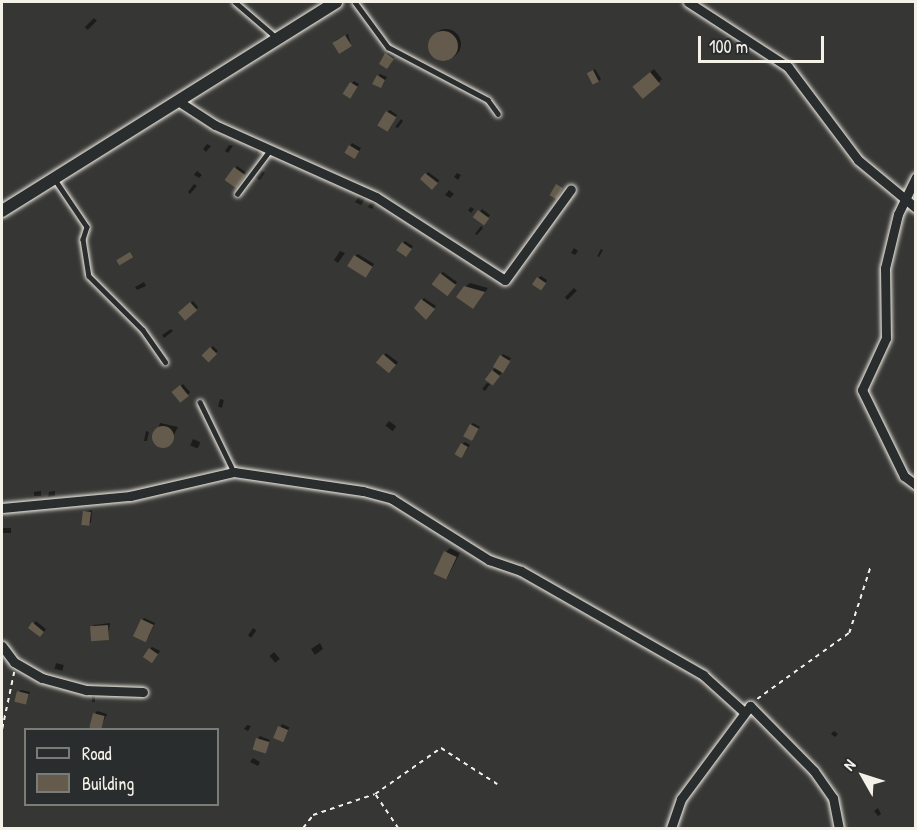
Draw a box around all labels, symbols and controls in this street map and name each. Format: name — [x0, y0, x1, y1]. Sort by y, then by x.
scale bar — [701, 24, 827, 62]
text: 100 m — [709, 34, 748, 59]
legend — [24, 728, 219, 806]
text: Road — [82, 741, 112, 766]
north arrow — [833, 746, 893, 806]
text: N — [838, 754, 860, 775]
text: Building — [82, 771, 134, 796]

